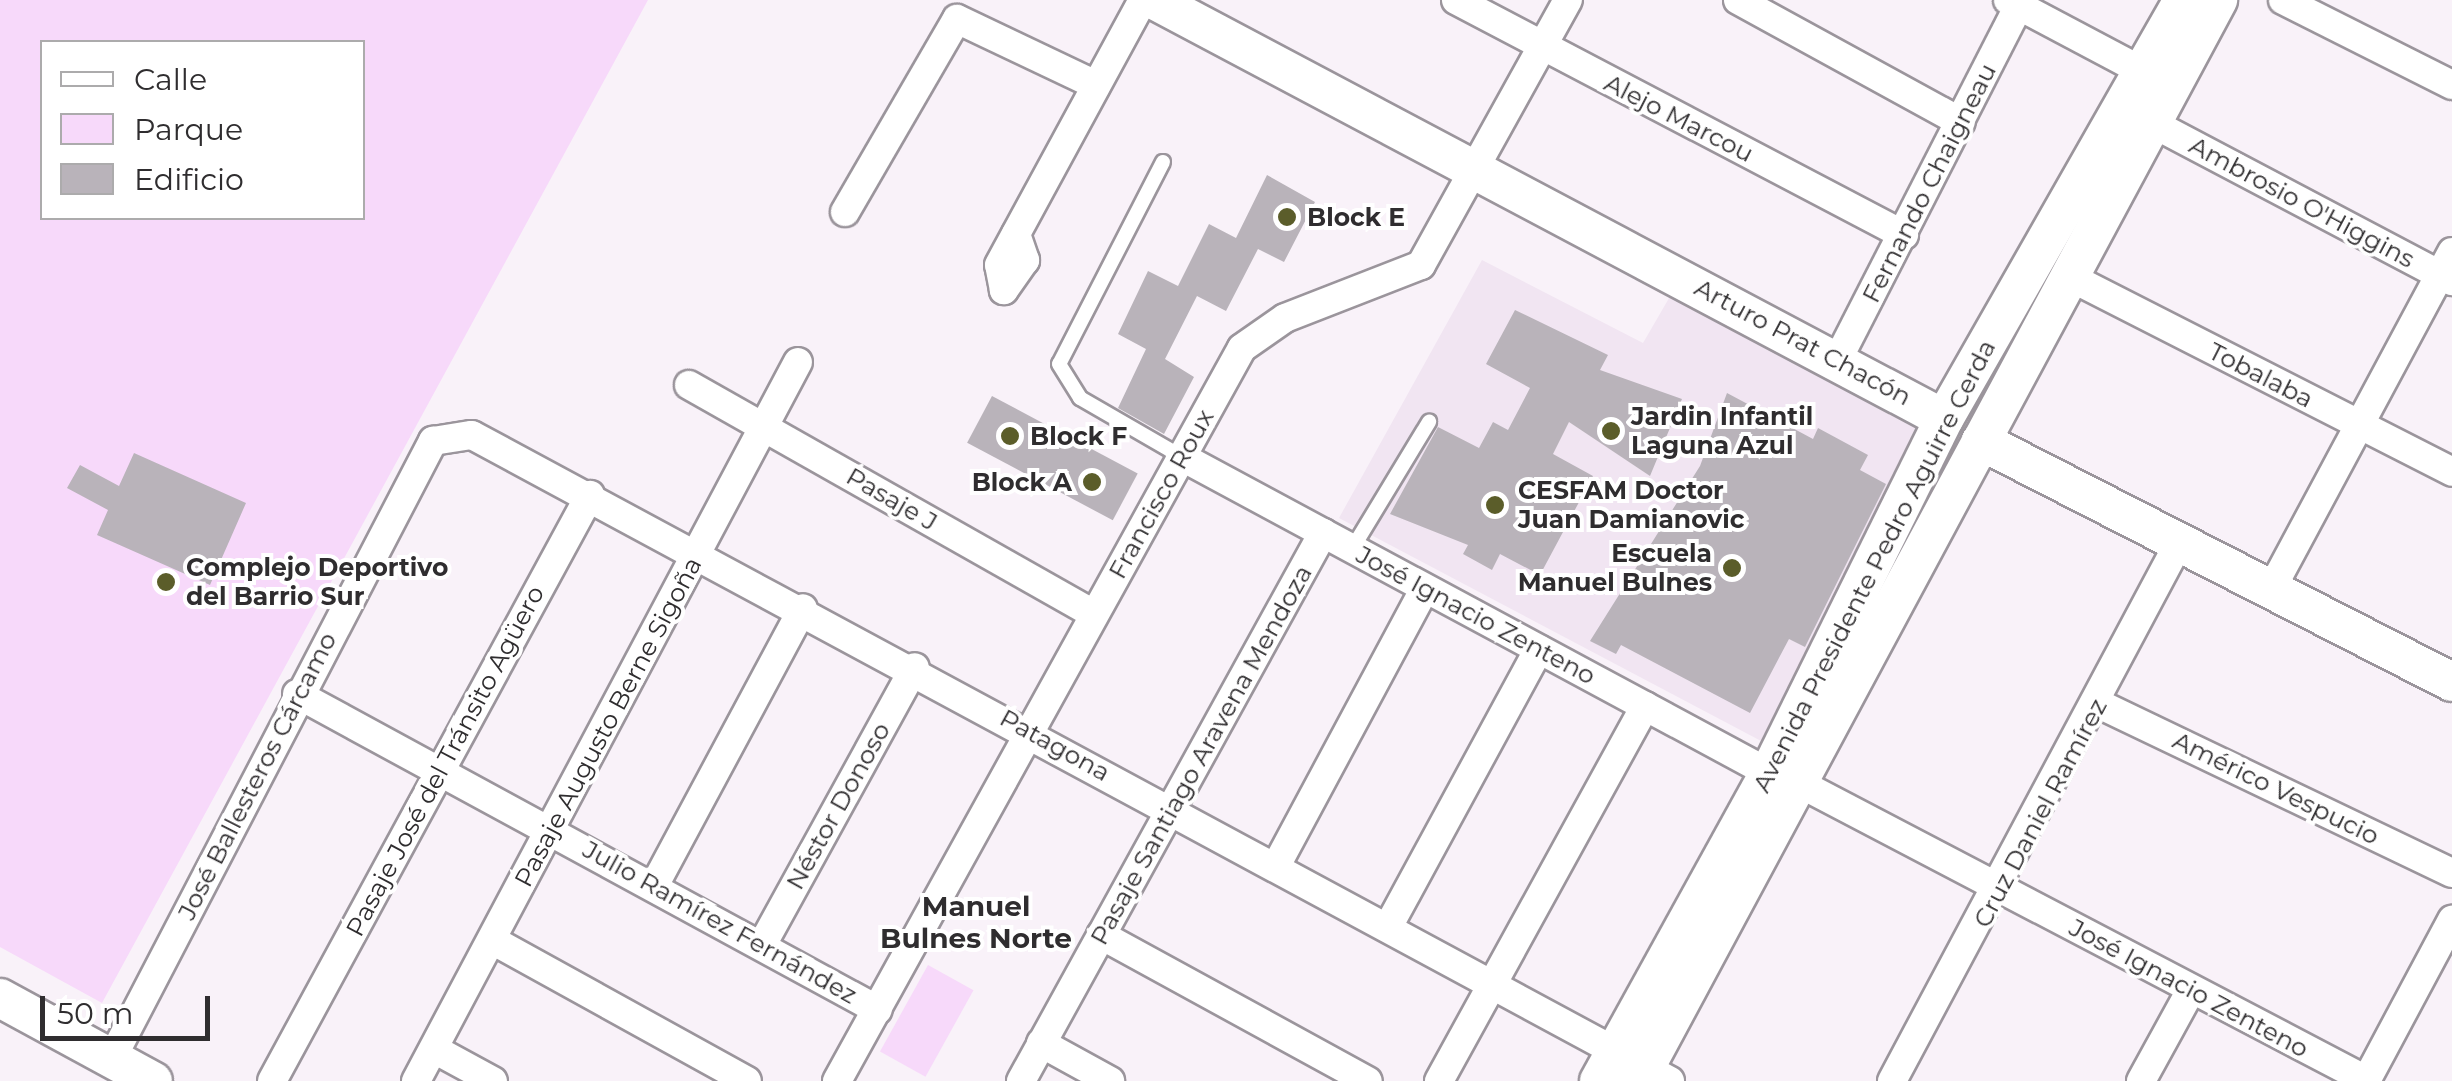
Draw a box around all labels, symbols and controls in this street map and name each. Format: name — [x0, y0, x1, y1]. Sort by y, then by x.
legend — [40, 40, 365, 220]
street label: Fernando Chaigneau — [1856, 58, 2002, 308]
text: Calle — [134, 61, 207, 98]
street label: Alejo Marcou — [1599, 68, 1759, 168]
text: Parque — [134, 111, 243, 148]
street label: Ambrosio O'Higgins — [2184, 130, 2420, 274]
text: Edificio — [134, 161, 244, 198]
place label: Block E — [1307, 202, 1405, 232]
marker: Block E — [1276, 206, 1298, 228]
street label: Arturo Prat Chacón — [1690, 272, 1916, 412]
street label: Avenida Presidente Pedro Aguirre Cerda — [1746, 335, 2002, 797]
street label: Tobalaba — [2204, 336, 2318, 414]
place label: Jardin Infantil Laguna Azul — [1631, 402, 1813, 461]
street label: Francisco Roux — [1102, 404, 1220, 584]
marker: Jardin Infantil Laguna Azul — [1600, 420, 1622, 442]
place label: Block F — [1030, 421, 1127, 451]
marker: Block F — [999, 425, 1021, 447]
street label: Pasaje J — [841, 461, 943, 537]
place label: Block A — [972, 467, 1072, 497]
marker: Block A — [1081, 471, 1103, 493]
place label: CESFAM Doctor Juan Damianovic — [1518, 476, 1744, 535]
marker: CESFAM Doctor Juan Damianovic — [1482, 492, 1508, 518]
street label: José Ignacio Zenteno — [1351, 539, 1601, 691]
place label: Escuela Manuel Bulnes — [1518, 539, 1712, 598]
street label: Pasaje Augusto Berne Sigoña — [508, 552, 708, 892]
place label: Complejo Deportivo del Barrio Sur — [186, 553, 448, 612]
marker: Escuela Manuel Bulnes — [1721, 557, 1743, 579]
street label: Pasaje Santiago Aravena Mendoza — [1084, 560, 1318, 950]
marker: Complejo Deportivo del Barrio Sur — [155, 571, 177, 593]
street label: Pasaje José del Tránsito Agüero — [340, 581, 550, 941]
street label: José Ballesteros Cárcamo — [171, 627, 343, 925]
street label: Cruz Daniel Ramírez — [1967, 694, 2113, 932]
street label: Patagona — [995, 703, 1115, 787]
street label: Néstor Donoso — [780, 717, 896, 895]
street label: Américo Vespucio — [2168, 725, 2384, 851]
street label: Julio Ramírez Fernández — [578, 834, 862, 1010]
district label: Manuel Bulnes Norte — [880, 889, 1072, 955]
street label: José Ignacio Zenteno — [2064, 912, 2314, 1064]
scale bar — [45, 976, 215, 1038]
text: 50 m — [57, 995, 134, 1032]

